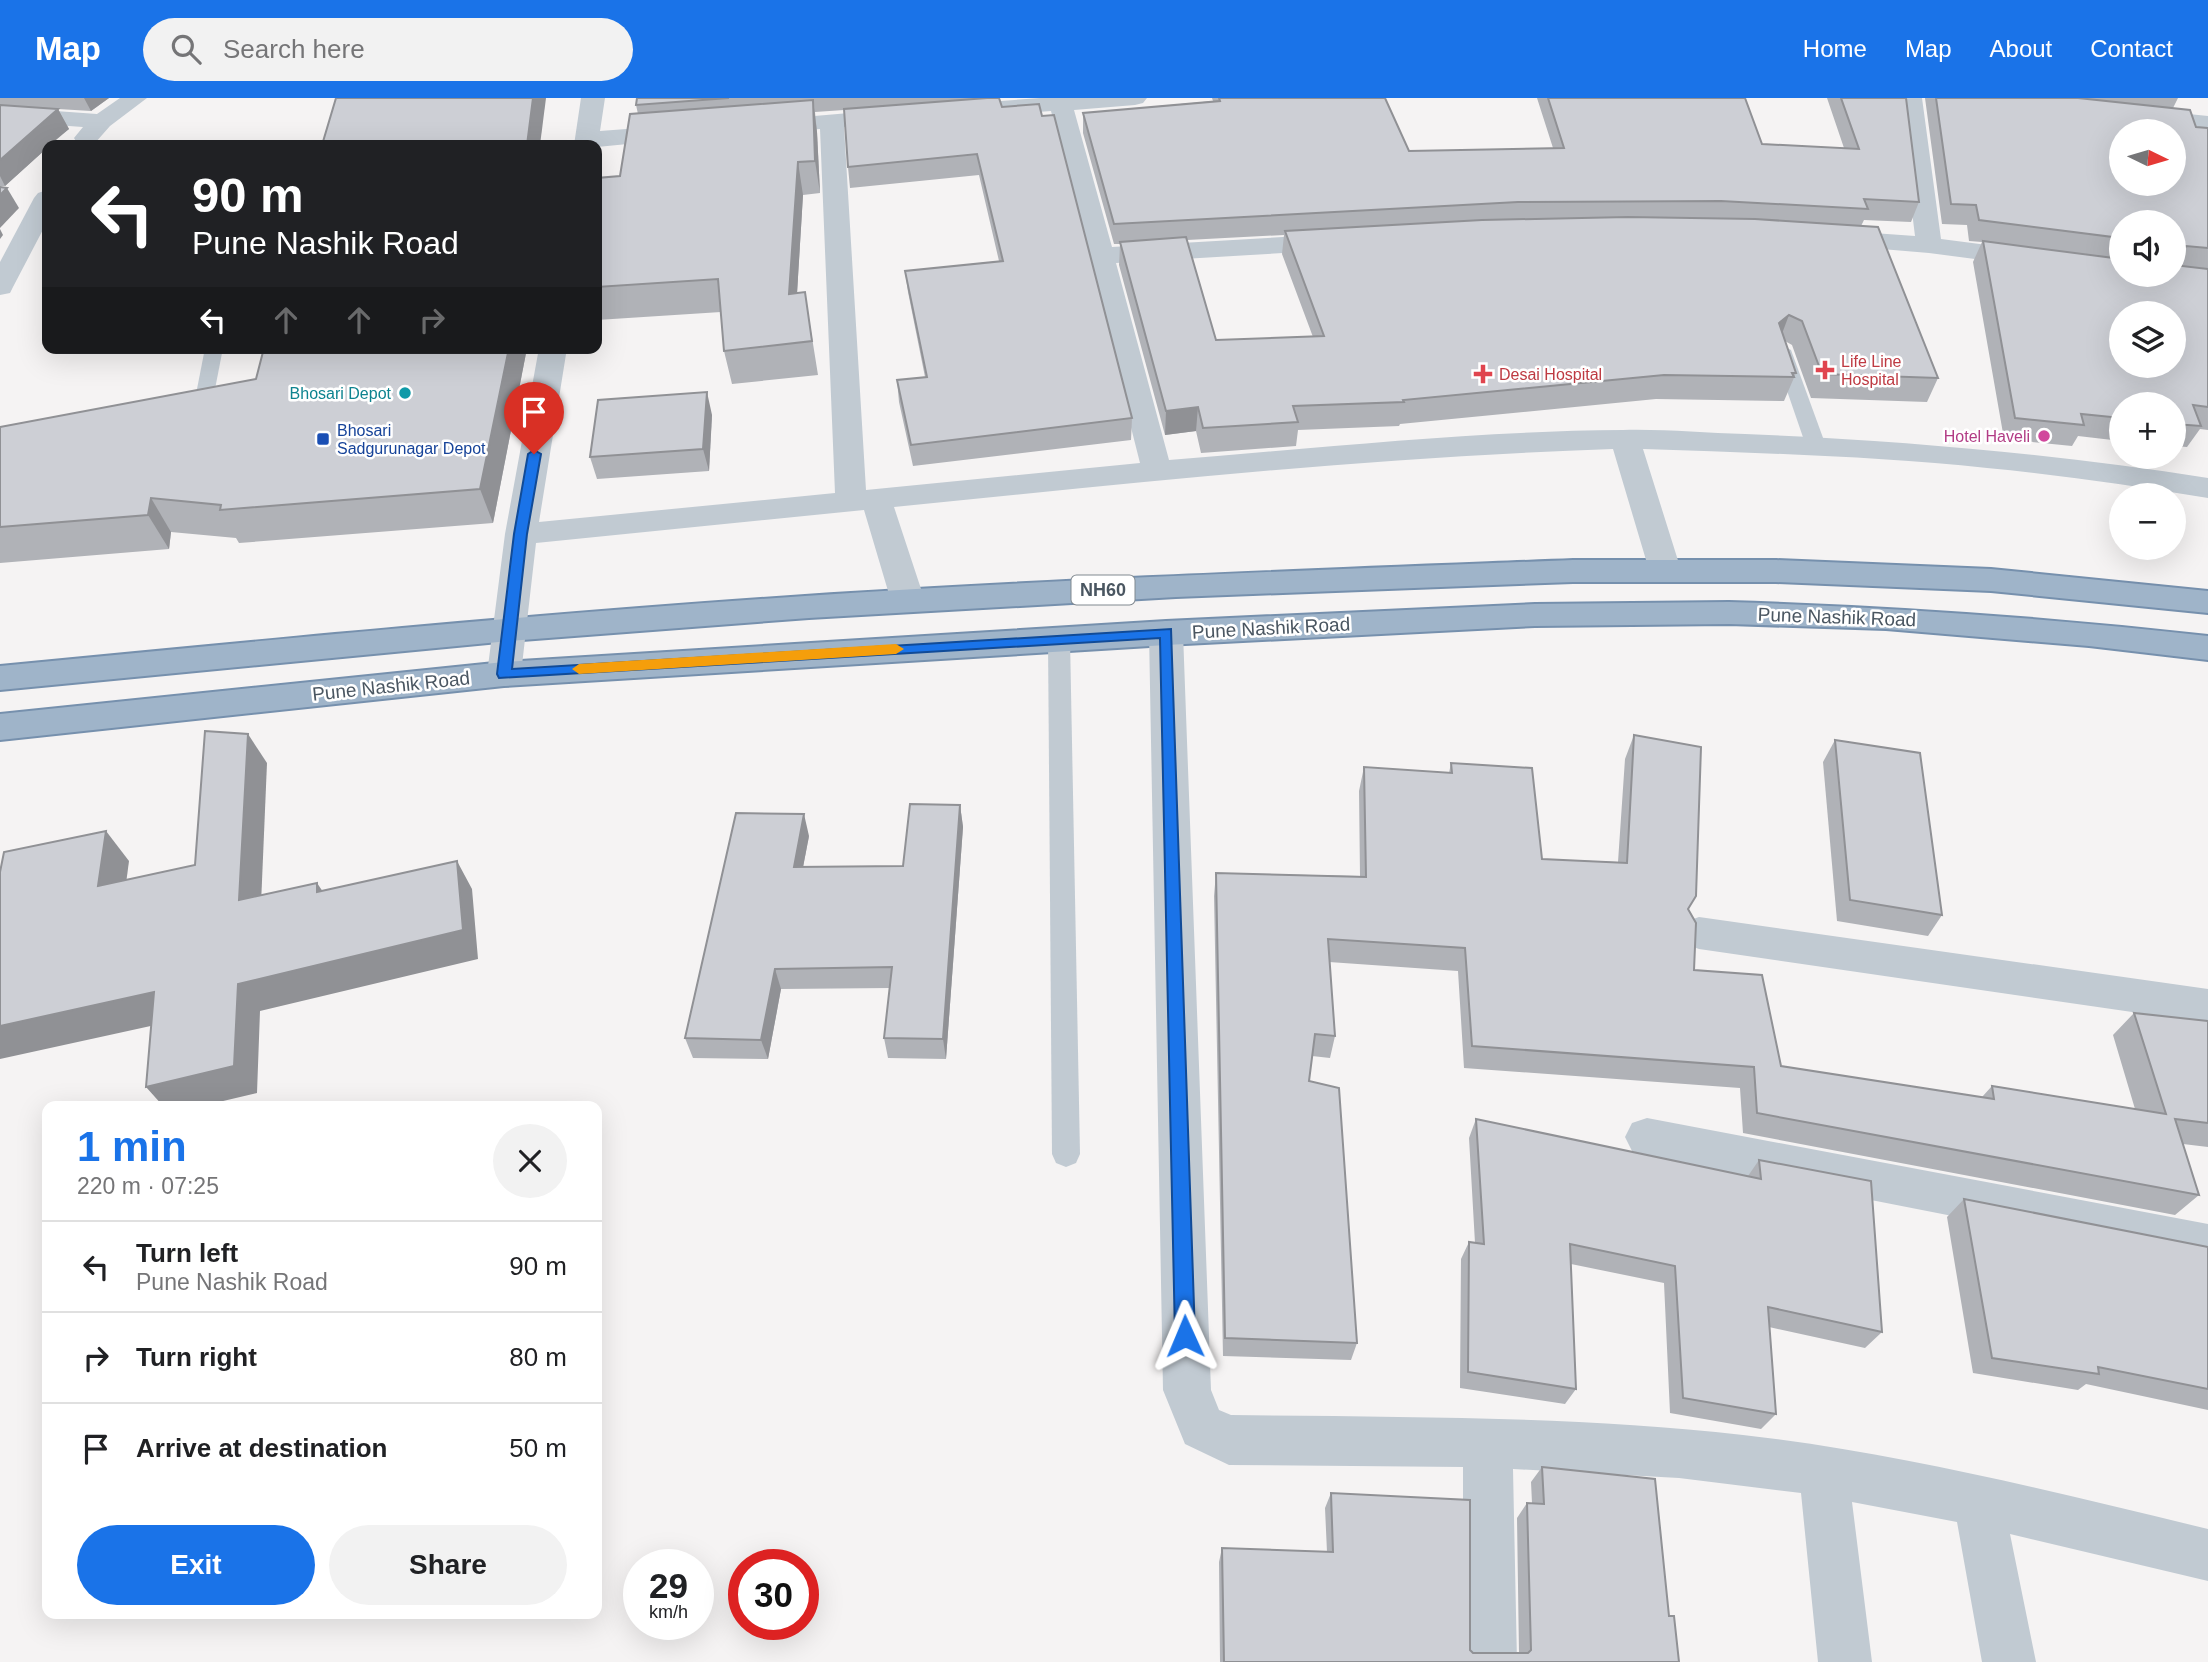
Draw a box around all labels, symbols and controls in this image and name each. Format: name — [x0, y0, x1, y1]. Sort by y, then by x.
search box — [143, 18, 633, 81]
text: Map — [35, 30, 101, 67]
icon: search — [167, 30, 205, 68]
text: Search here — [223, 34, 365, 64]
text: Home — [1803, 35, 1867, 62]
text: Map — [1905, 35, 1952, 62]
text: About — [1990, 35, 2052, 62]
text: Contact — [2090, 35, 2173, 62]
north arrow — [2109, 119, 2186, 196]
map controls — [2109, 119, 2186, 560]
icon: left — [77, 168, 168, 259]
text: 90 m — [192, 168, 304, 222]
button: sound — [2109, 210, 2186, 287]
text: Pune Nashik Road — [192, 225, 459, 261]
icon: left — [194, 301, 232, 339]
icon: ahead — [267, 301, 305, 339]
icon: ahead — [340, 301, 378, 339]
icon: right — [413, 301, 451, 339]
button: layers — [2109, 301, 2186, 378]
place label: Life Line Hospital — [1841, 353, 1902, 388]
marker: Life Line Hospital — [1815, 360, 1835, 380]
marker: Desai Hospital — [1473, 364, 1493, 384]
place label: Desai Hospital — [1499, 366, 1602, 383]
pin — [504, 382, 564, 454]
place label: Bhosari Depot — [290, 385, 392, 402]
marker: Bhosari Depot — [397, 385, 413, 401]
button: + — [2109, 392, 2186, 469]
icon: arrive — [515, 393, 553, 431]
place label: Bhosari Sadgurunagar Depot — [337, 422, 486, 457]
place label: Hotel Haveli — [1944, 428, 2030, 445]
marker: Hotel Haveli — [2036, 428, 2052, 444]
marker: Bhosari Sadgurunagar Depot — [315, 431, 331, 447]
button: − — [2109, 483, 2186, 560]
road number: NH60 — [1072, 576, 1134, 604]
street label: Pune Nashik Road — [1757, 604, 1917, 630]
street label: Pune Nashik Road — [1191, 613, 1351, 643]
street label: Pune Nashik Road — [311, 667, 471, 705]
text: 1 min — [77, 1123, 187, 1170]
button: close — [493, 1124, 567, 1198]
text: 220 m · 07:25 — [77, 1173, 219, 1199]
text: Turn left — [136, 1238, 238, 1268]
icon: left — [77, 1248, 115, 1286]
text: 90 m — [509, 1251, 567, 1281]
text: Pune Nashik Road — [136, 1269, 328, 1295]
position arrow — [1148, 1299, 1222, 1373]
icon: right — [77, 1339, 115, 1377]
text: Turn right — [136, 1342, 257, 1372]
text: 80 m — [509, 1342, 567, 1372]
icon: arrive — [77, 1430, 115, 1468]
text: Arrive at destination — [136, 1433, 387, 1463]
text: 50 m — [509, 1433, 567, 1463]
button: Exit — [77, 1525, 315, 1605]
button: Share — [329, 1525, 567, 1605]
speed limit sign: 30 — [728, 1549, 819, 1640]
text: 29 — [649, 1566, 688, 1605]
text: km/h — [649, 1602, 688, 1622]

